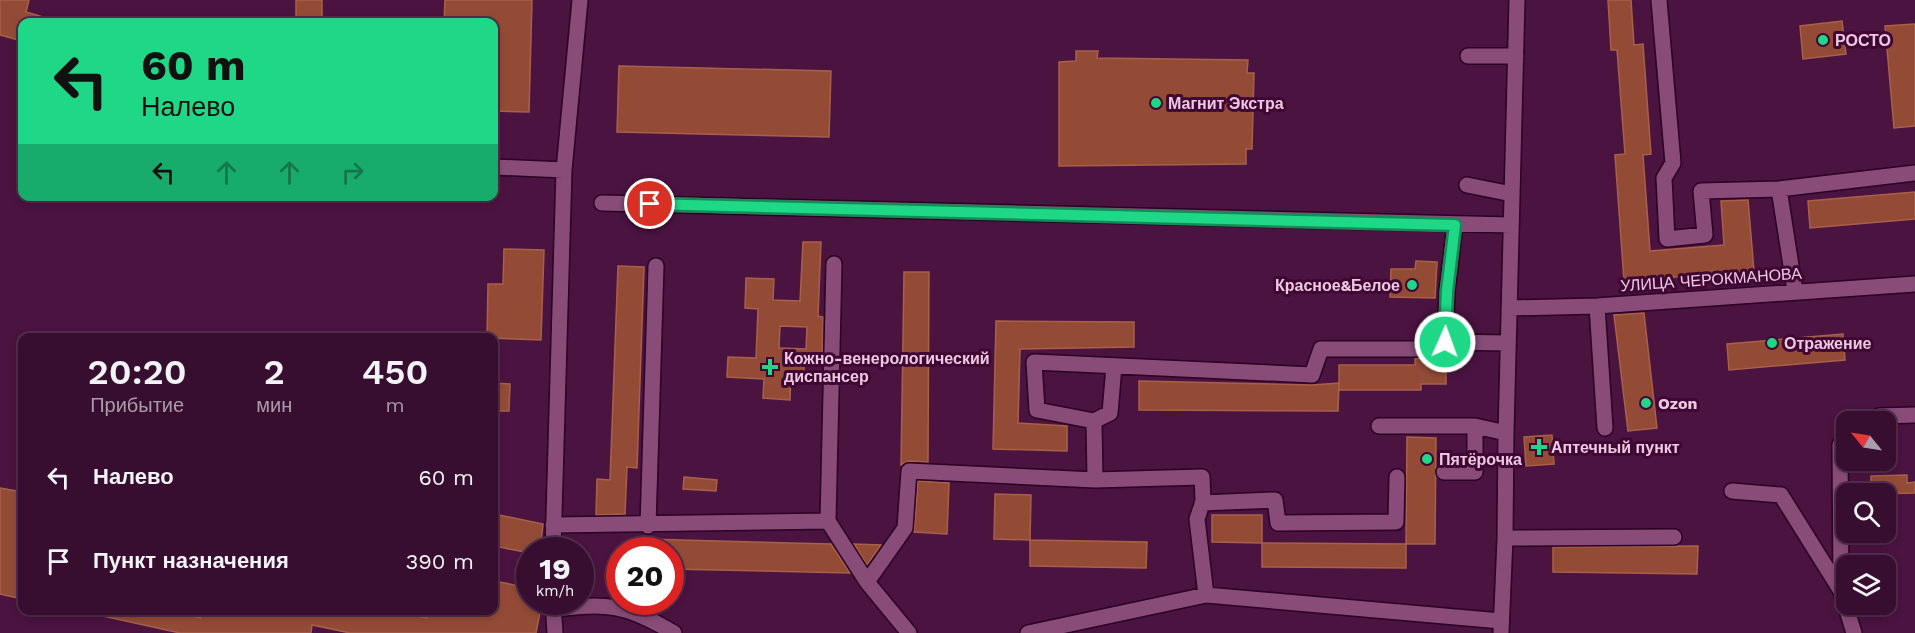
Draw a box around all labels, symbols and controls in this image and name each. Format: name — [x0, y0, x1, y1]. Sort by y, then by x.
place label: РОСТО — [1835, 31, 1891, 50]
marker: РОСТО — [1816, 33, 1830, 47]
text: 60 m — [141, 41, 245, 90]
icon: left — [42, 42, 120, 120]
text: Налево — [141, 91, 235, 123]
place label: Магнит Экстра — [1168, 94, 1284, 113]
marker: Магнит Экстра — [1149, 96, 1163, 110]
icon: left — [147, 156, 180, 189]
icon: ahead — [210, 156, 243, 189]
icon: ahead — [273, 156, 306, 189]
icon: right — [336, 156, 369, 189]
pin — [624, 178, 675, 229]
icon: arrive — [633, 187, 666, 220]
street label: УЛИЦА ЧЕРОКМАНОВА — [1620, 264, 1803, 295]
place label: Красное&Белое — [1275, 276, 1400, 295]
marker: Красное&Белое — [1405, 278, 1419, 292]
position arrow — [1413, 310, 1477, 374]
place label: Отражение — [1784, 334, 1871, 353]
marker: Отражение — [1765, 336, 1779, 350]
place label: Кожно-венерологический диспансер — [784, 349, 990, 386]
text: 20:20 — [88, 351, 187, 393]
text: 2 — [264, 351, 285, 393]
text: 450 — [362, 351, 428, 393]
marker: Кожно-венерологический диспансер — [761, 358, 779, 376]
text: Прибытие — [90, 393, 184, 417]
text: мин — [256, 393, 292, 417]
text: m — [386, 393, 405, 417]
place label: Ozon — [1658, 394, 1697, 413]
marker: Ozon — [1639, 396, 1653, 410]
north arrow — [1836, 411, 1896, 471]
map controls — [1836, 411, 1896, 615]
place label: Аптечный пункт — [1551, 438, 1680, 457]
marker: Аптечный пункт — [1532, 440, 1546, 454]
place label: Пятёрочка — [1439, 450, 1522, 469]
marker: Пятёрочка — [1420, 452, 1434, 466]
icon: left — [42, 461, 75, 494]
text: Налево — [93, 464, 174, 489]
text: 60 m — [418, 465, 474, 490]
button: search — [1836, 483, 1896, 543]
speed limit sign: 20 — [606, 537, 684, 615]
icon: arrive — [42, 545, 75, 578]
text: Пункт назначения — [93, 548, 289, 573]
text: 390 m — [405, 549, 474, 574]
text: 19 — [539, 551, 571, 586]
button: layers — [1836, 555, 1896, 615]
text: km/h — [536, 582, 574, 600]

